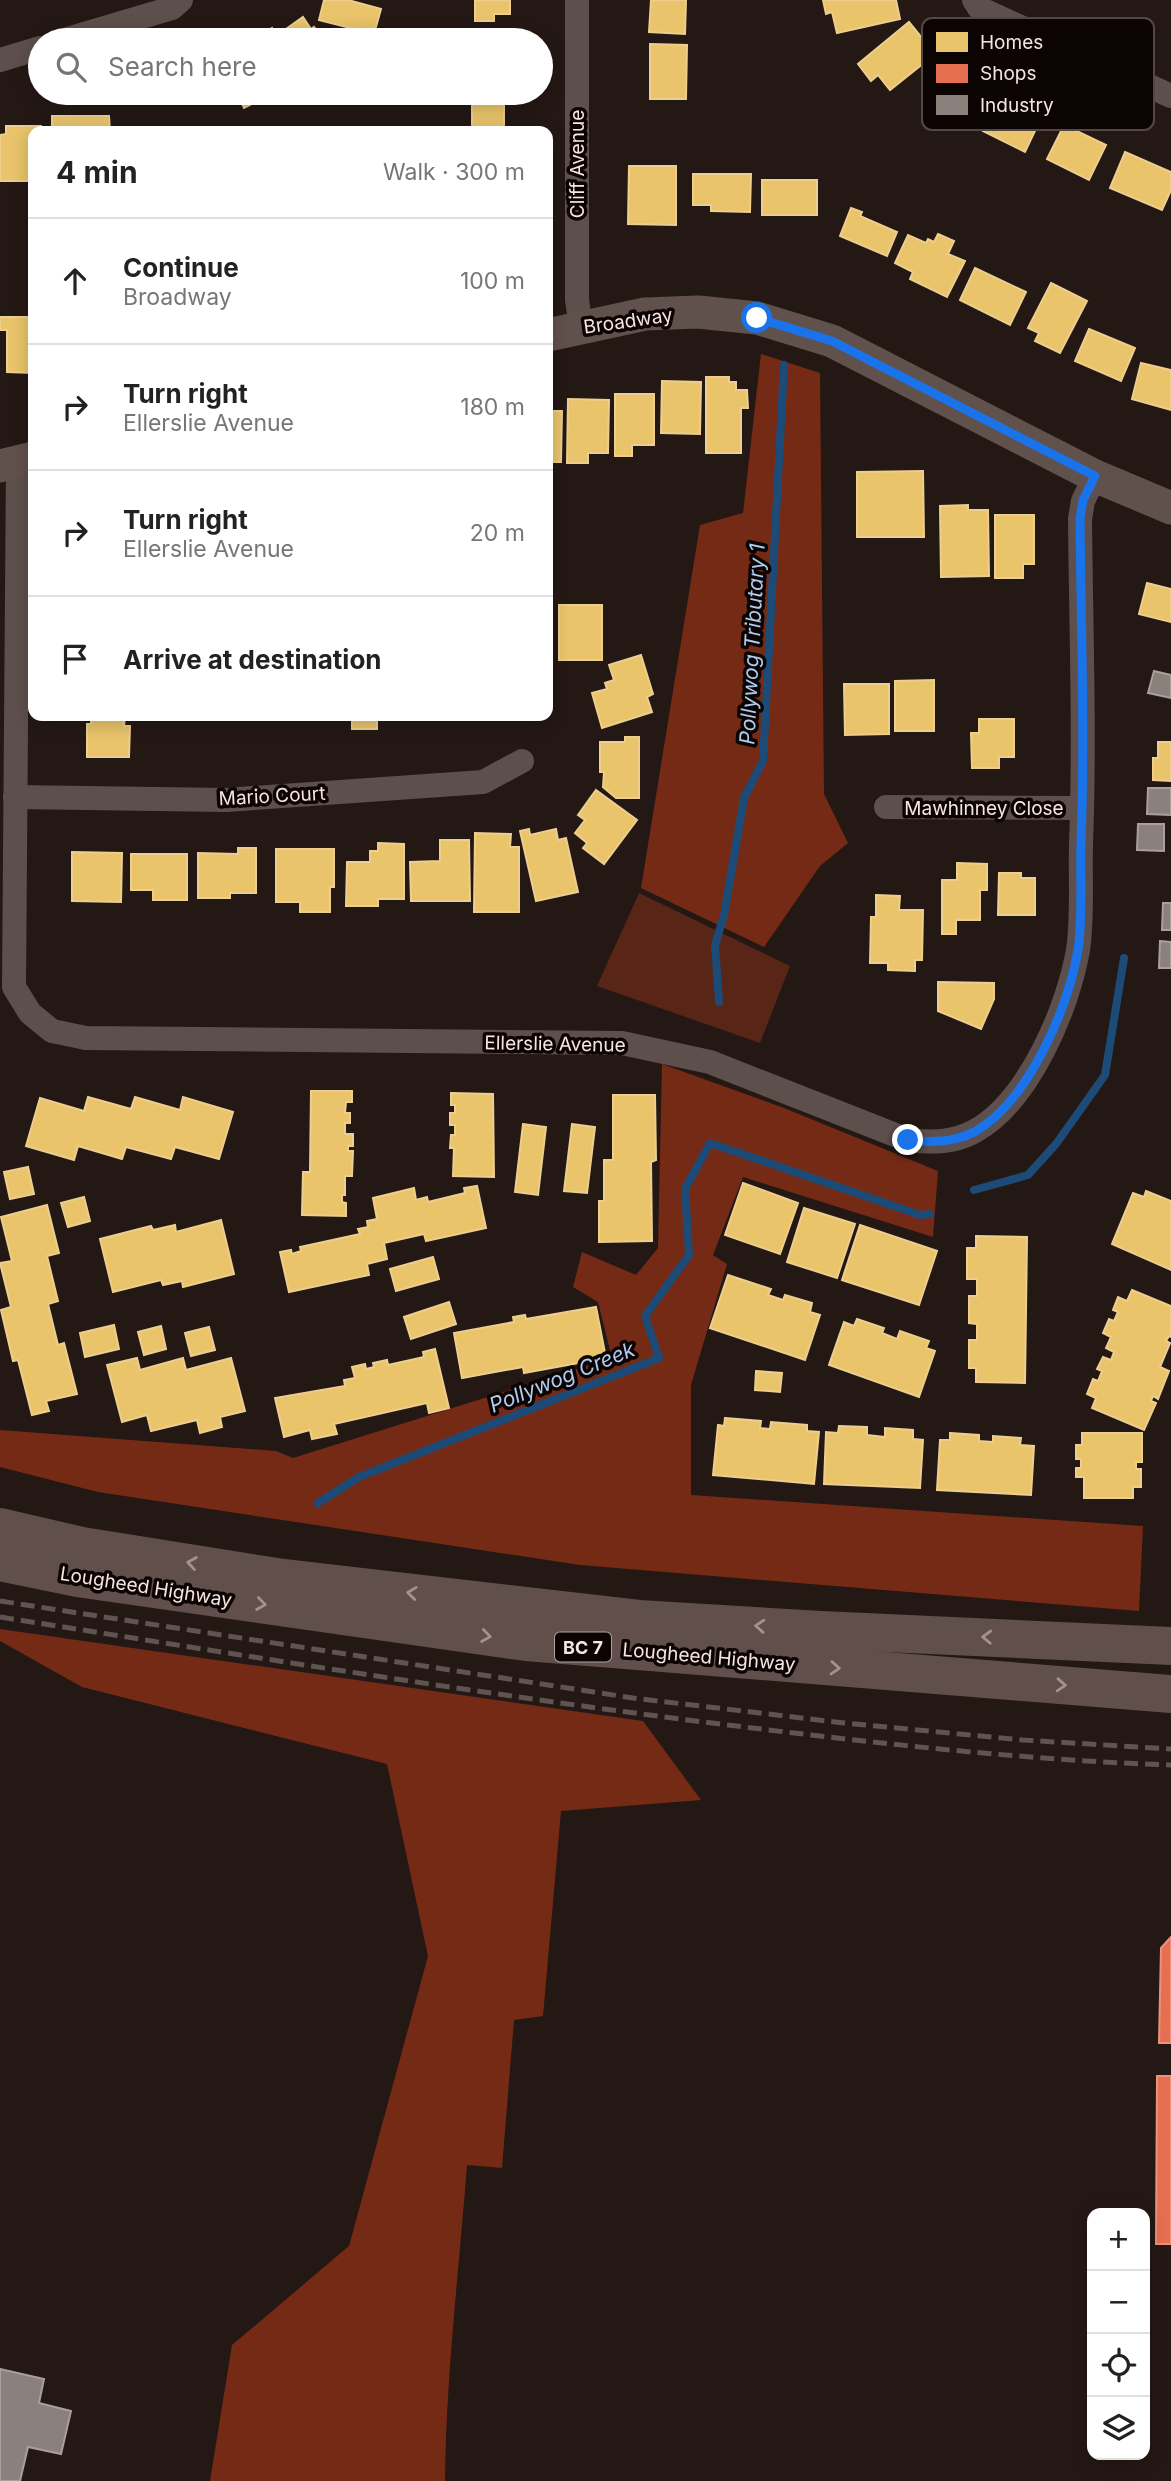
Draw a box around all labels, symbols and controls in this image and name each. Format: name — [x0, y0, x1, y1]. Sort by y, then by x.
legend — [922, 18, 1154, 130]
search box — [28, 28, 553, 105]
text: Homes — [980, 31, 1043, 54]
icon: search — [52, 48, 90, 86]
text: Search here — [108, 51, 257, 82]
text: Shops — [980, 62, 1036, 85]
text: Industry — [980, 94, 1054, 117]
street label: Cliff Avenue — [566, 110, 589, 218]
text: 4 min — [56, 154, 138, 190]
text: Walk · 300 m — [383, 158, 525, 186]
text: Continue — [123, 252, 239, 283]
icon: ahead — [56, 262, 94, 300]
text: 100 m — [460, 267, 525, 295]
text: Broadway — [123, 283, 232, 311]
route start — [741, 302, 772, 333]
street label: Broadway — [582, 303, 674, 339]
text: Turn right — [123, 378, 248, 409]
icon: right — [56, 388, 94, 426]
text: 180 m — [460, 393, 525, 421]
text: Ellerslie Avenue — [123, 409, 294, 437]
text: Turn right — [123, 504, 248, 535]
icon: right — [56, 514, 94, 552]
text: 20 m — [470, 519, 525, 547]
text: Ellerslie Avenue — [123, 535, 294, 563]
water label: Pollywog Tributary 1 — [734, 542, 770, 745]
icon: arrive — [56, 640, 94, 678]
text: Arrive at destination — [123, 644, 382, 675]
street label: Mario Court — [218, 782, 326, 810]
street label: Mawhinney Close — [904, 797, 1064, 820]
street label: Ellerslie Avenue — [484, 1031, 626, 1057]
route end — [892, 1124, 923, 1155]
water label: Pollywog Creek — [486, 1336, 639, 1418]
one-way arrow — [186, 1556, 197, 1571]
street label: Lougheed Highway — [58, 1562, 234, 1612]
one-way arrow — [406, 1585, 418, 1600]
one-way arrow — [255, 1597, 267, 1612]
one-way arrow — [754, 1619, 765, 1634]
one-way arrow — [480, 1628, 492, 1643]
one-way arrow — [982, 1629, 993, 1644]
road number: BC 7 — [555, 1632, 611, 1662]
street label: Lougheed Highway — [622, 1638, 797, 1676]
one-way arrow — [829, 1660, 840, 1675]
one-way arrow — [1056, 1677, 1067, 1692]
map controls — [1087, 2208, 1150, 2460]
button: + — [1087, 2208, 1150, 2271]
button: − — [1087, 2271, 1150, 2334]
button: locate — [1087, 2334, 1150, 2397]
button: layers — [1087, 2397, 1150, 2460]

